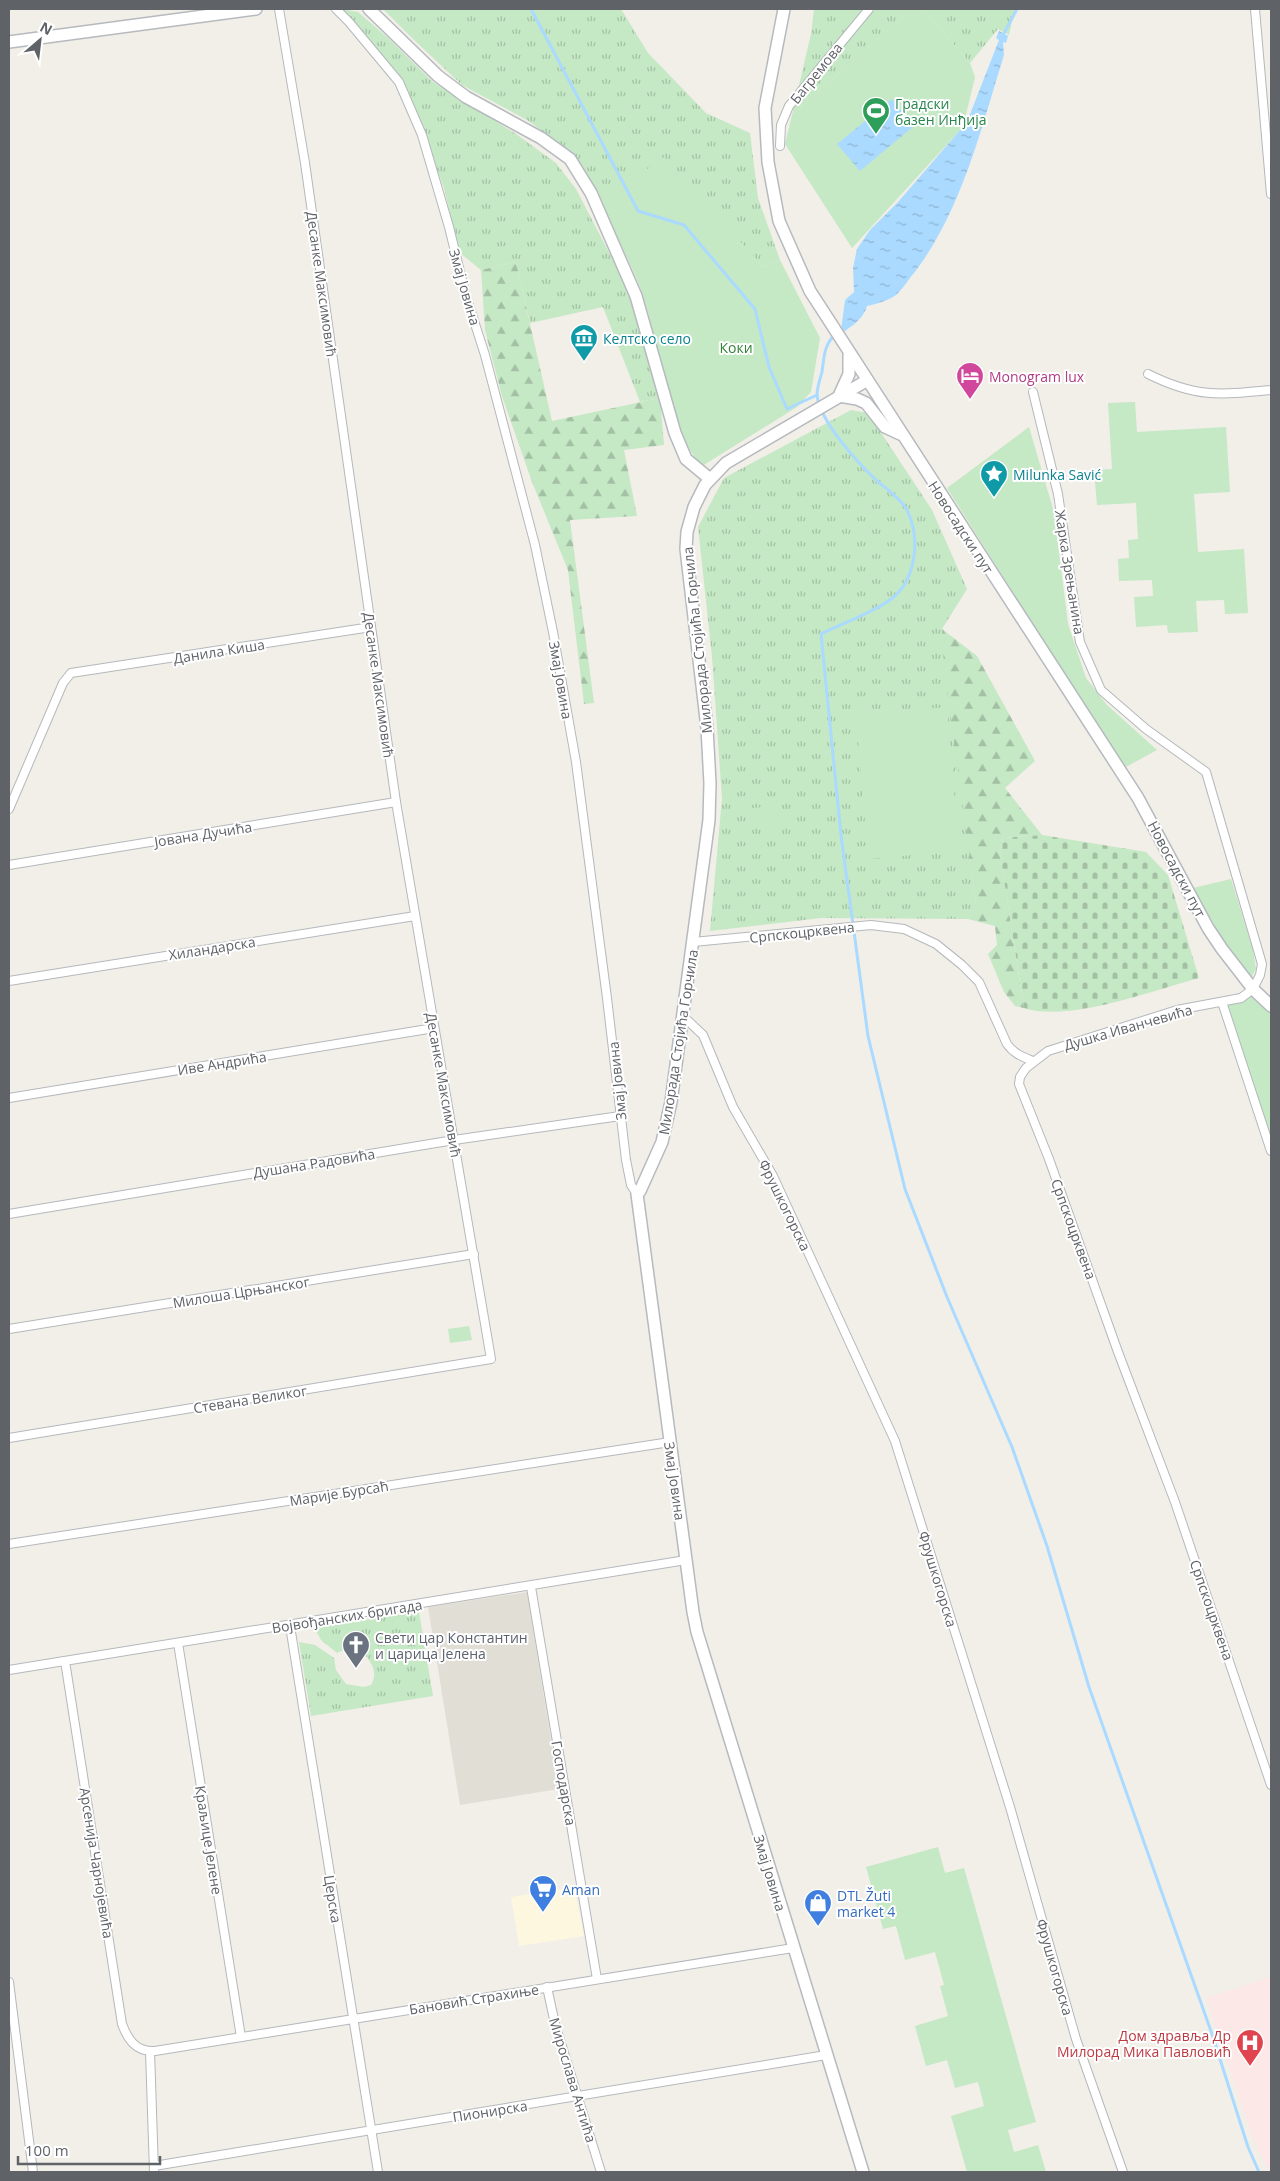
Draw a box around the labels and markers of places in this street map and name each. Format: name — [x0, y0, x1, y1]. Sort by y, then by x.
place label: Градски базен Инђија — [895, 94, 987, 129]
sports icon: Градски базен Инђија — [861, 96, 891, 135]
museum icon: Келтско село — [569, 323, 599, 362]
place label: Келтско село — [603, 329, 691, 348]
hotel icon: Monogram lux — [955, 361, 985, 400]
place label: Monogram lux — [989, 367, 1085, 386]
place icon: Milunka Savić — [979, 459, 1009, 498]
place label: Milunka Savić — [1013, 465, 1102, 484]
place label: Свети цар Константин и царица Јелена — [375, 1628, 528, 1663]
church icon: Свети цар Константин и царица Јелена — [341, 1630, 371, 1669]
supermarket icon: Aman — [528, 1874, 558, 1913]
place label: Aman — [562, 1880, 600, 1899]
place label: DTL Žuti market 4 — [837, 1886, 895, 1921]
shop icon: DTL Žuti market 4 — [803, 1888, 833, 1927]
place label: Дом здравља Др Милорад Мика Павловић — [1057, 2026, 1231, 2061]
hospital icon: Дом здравља Др Милорад Мика Павловић — [1235, 2028, 1265, 2067]

